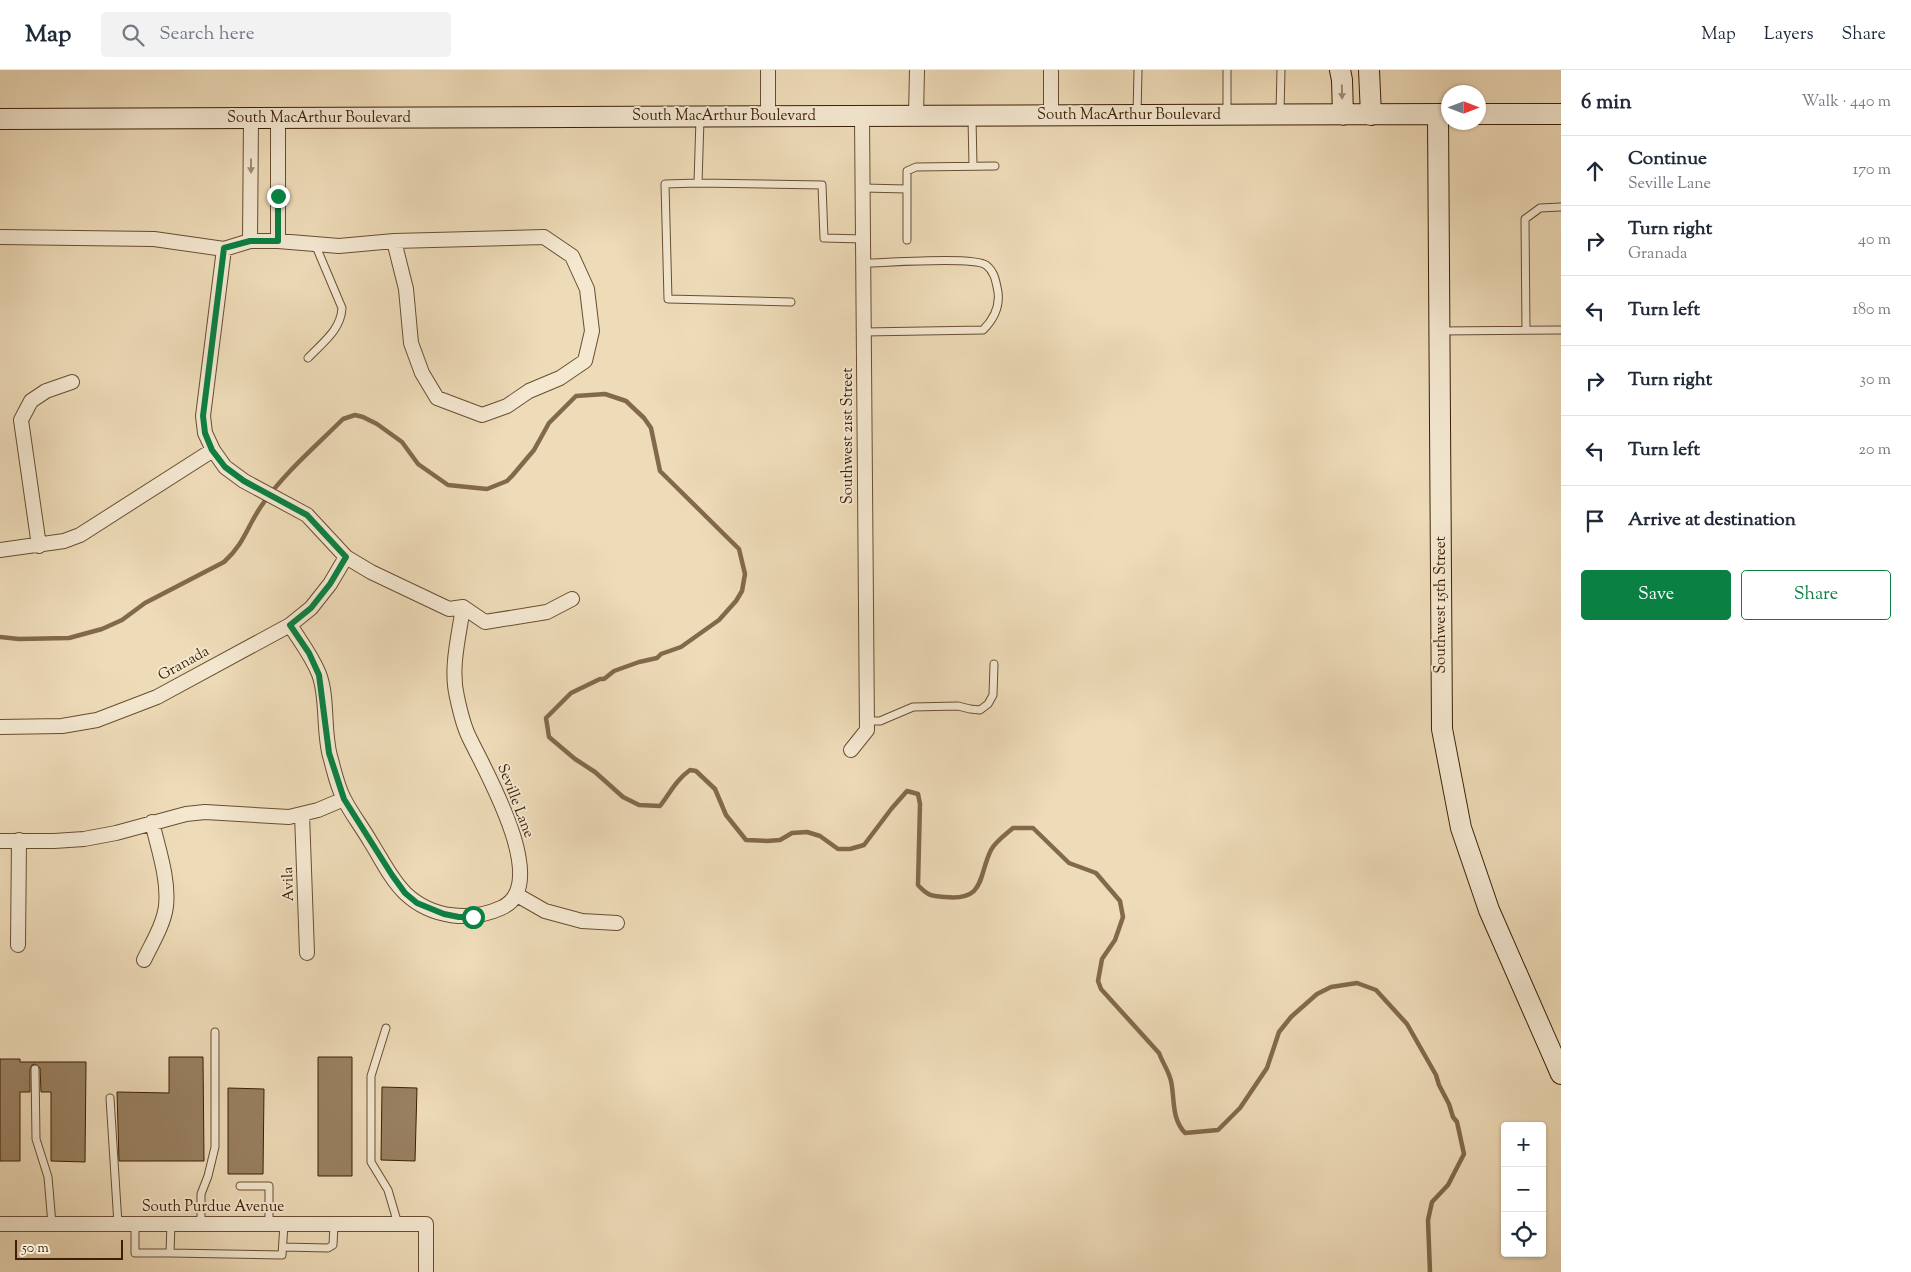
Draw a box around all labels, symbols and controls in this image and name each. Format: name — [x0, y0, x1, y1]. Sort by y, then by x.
search box — [101, 12, 451, 57]
text: Map — [25, 18, 71, 52]
icon: search — [119, 21, 147, 49]
text: Search here — [159, 21, 255, 48]
text: Map — [1701, 22, 1736, 48]
text: Layers — [1764, 22, 1814, 48]
text: Share — [1842, 22, 1886, 48]
one-way arrow — [1338, 84, 1346, 100]
north arrow — [1441, 85, 1486, 130]
text: 6 min — [1581, 88, 1632, 118]
text: Walk · 440 m — [1802, 91, 1891, 114]
street label: South MacArthur Boulevard — [1037, 105, 1221, 126]
street label: South MacArthur Boulevard — [632, 106, 816, 127]
street label: South MacArthur Boulevard — [227, 108, 411, 129]
text: Continue — [1628, 146, 1707, 173]
icon: ahead — [1581, 157, 1609, 185]
one-way arrow — [247, 159, 255, 175]
text: 170 m — [1853, 159, 1891, 182]
text: Seville Lane — [1628, 173, 1711, 196]
route end — [267, 185, 290, 208]
text: Turn right — [1628, 216, 1712, 243]
icon: right — [1581, 227, 1609, 255]
text: 40 m — [1858, 229, 1891, 252]
text: Granada — [1628, 243, 1688, 266]
icon: left — [1581, 297, 1609, 325]
text: Turn left — [1628, 297, 1700, 324]
text: 180 m — [1852, 299, 1891, 322]
icon: right — [1581, 367, 1609, 395]
text: Turn right — [1628, 367, 1712, 394]
street label: Southwest 21st Street — [838, 368, 859, 504]
text: 30 m — [1860, 369, 1891, 392]
icon: left — [1581, 437, 1609, 465]
text: Turn left — [1628, 437, 1700, 464]
text: 20 m — [1858, 439, 1891, 462]
icon: arrive — [1581, 507, 1609, 535]
text: Arrive at destination — [1628, 507, 1796, 534]
street label: Southwest 15th Street — [1431, 536, 1452, 674]
button: Save — [1581, 570, 1731, 620]
button: Share — [1741, 570, 1891, 620]
street label: Granada — [155, 641, 214, 687]
street label: Seville Lane — [491, 761, 539, 841]
street label: Avila — [278, 866, 300, 902]
route start — [462, 906, 485, 929]
map controls — [1501, 1122, 1546, 1257]
button: + — [1501, 1122, 1546, 1167]
button: − — [1501, 1167, 1546, 1212]
street label: South Purdue Avenue — [142, 1197, 284, 1218]
button: locate — [1501, 1212, 1546, 1257]
scale bar — [15, 1237, 122, 1260]
text: 50 m — [22, 1239, 49, 1259]

